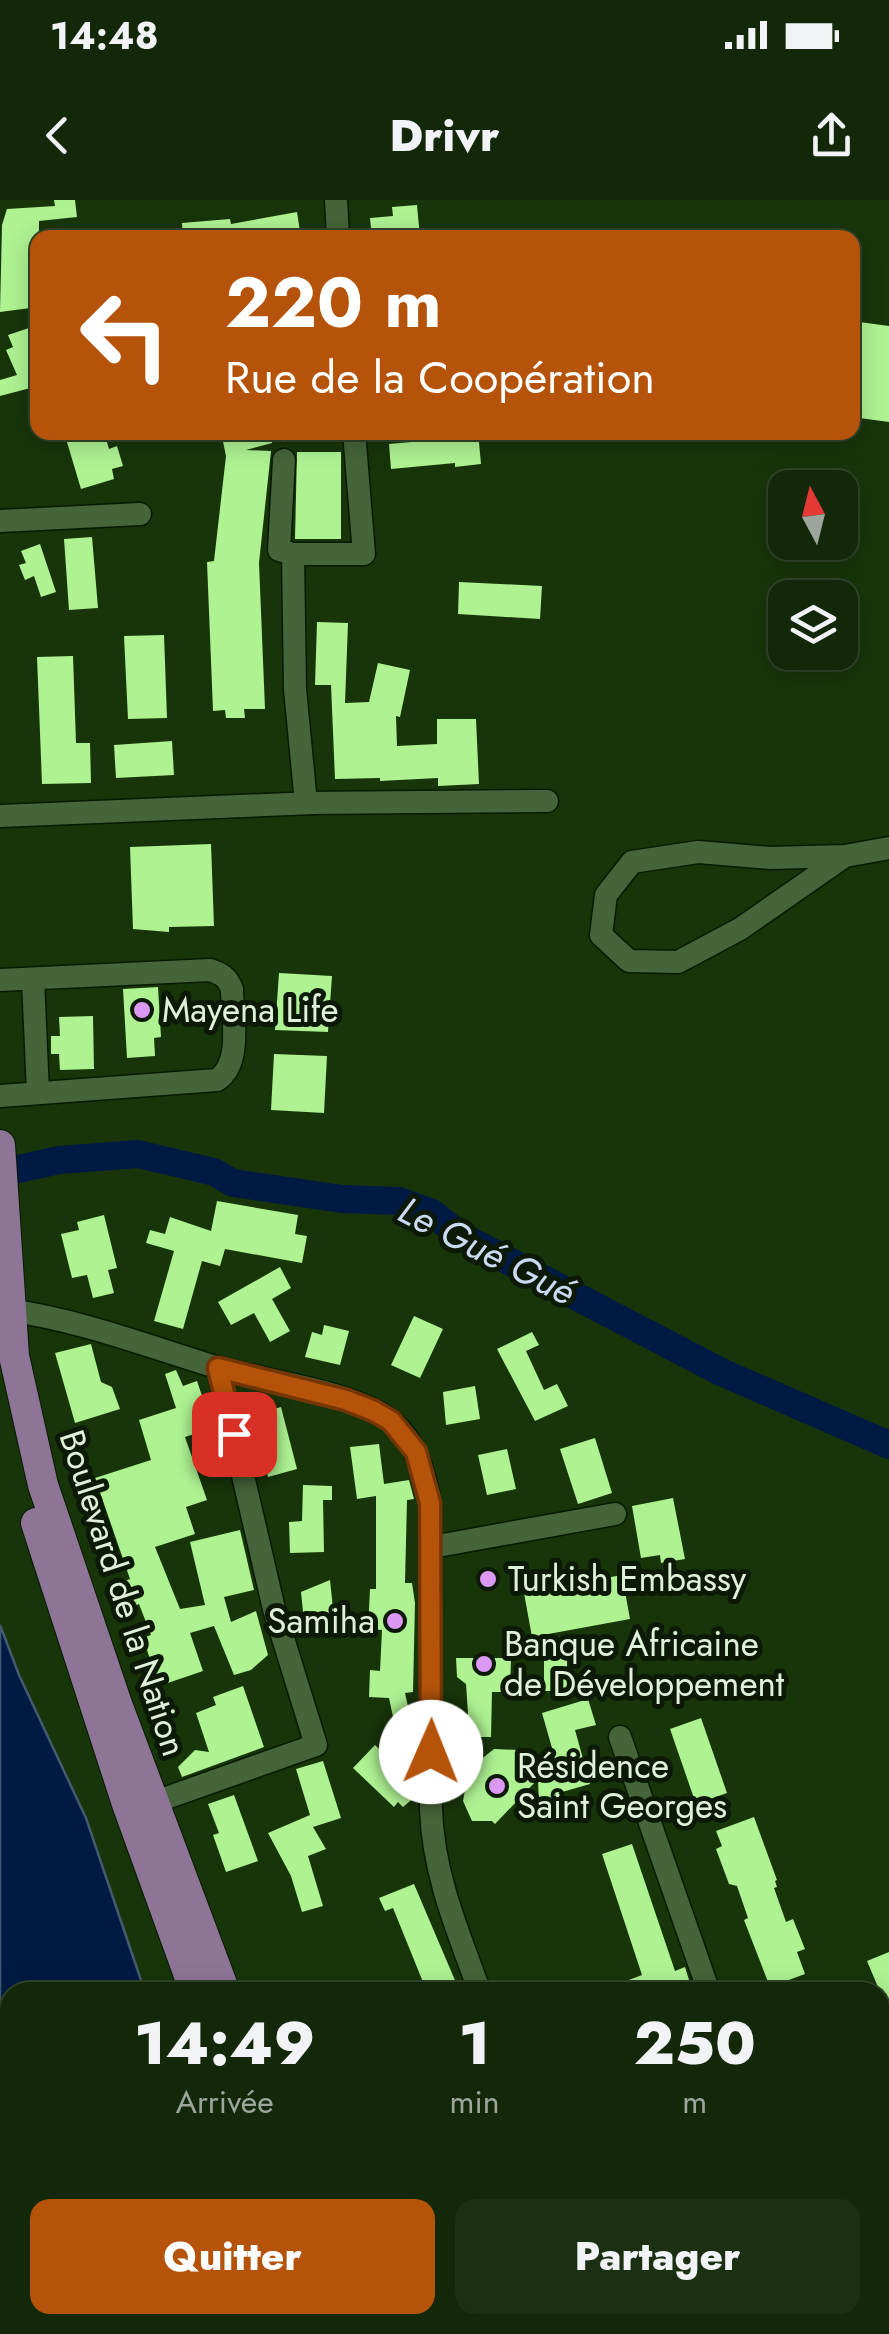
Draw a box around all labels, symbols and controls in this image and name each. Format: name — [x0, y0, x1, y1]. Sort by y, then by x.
text: 14:48 — [50, 8, 158, 63]
text: Drivr — [389, 103, 500, 168]
icon: back — [30, 108, 85, 163]
icon: share — [804, 108, 859, 163]
text: 220 m — [225, 252, 442, 353]
icon: left — [60, 270, 190, 400]
text: Rue de la Coopération — [225, 345, 655, 410]
north arrow — [768, 470, 858, 560]
map controls — [768, 470, 858, 670]
button: layers — [768, 580, 858, 670]
place label: Mayena Life — [162, 985, 339, 1035]
marker: Mayena Life — [131, 999, 153, 1021]
water label: Le Gué Gué — [389, 1182, 586, 1319]
pin — [192, 1392, 277, 1477]
icon: arrive — [207, 1407, 262, 1462]
street label: Boulevard de la Nation — [47, 1424, 199, 1762]
place label: Turkish Embassy — [508, 1554, 747, 1604]
marker: Turkish Embassy — [477, 1568, 499, 1590]
place label: Samiha — [267, 1596, 375, 1646]
marker: Samiha — [384, 1610, 406, 1632]
place label: Banque Africaine de Développement — [504, 1619, 785, 1709]
marker: Banque Africaine de Développement — [473, 1653, 495, 1675]
position arrow — [379, 1700, 483, 1804]
place label: Résidence Saint Georges — [517, 1741, 727, 1831]
marker: Résidence Saint Georges — [486, 1775, 508, 1797]
text: 14:49 — [134, 2000, 315, 2087]
text: 1 — [459, 2000, 490, 2087]
text: 250 — [634, 2000, 756, 2087]
text: Arrivée — [176, 2079, 274, 2125]
text: min — [450, 2079, 500, 2125]
text: m — [682, 2079, 707, 2125]
button: Quitter — [30, 2199, 435, 2314]
button: Partager — [455, 2199, 860, 2314]

